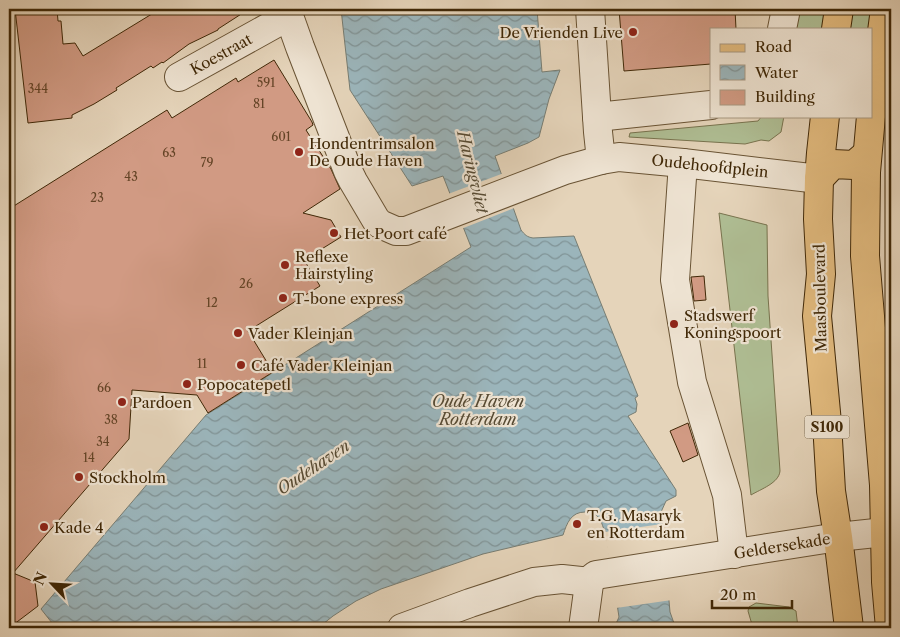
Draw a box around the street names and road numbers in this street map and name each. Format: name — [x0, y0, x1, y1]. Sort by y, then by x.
street label: Koestraat — [187, 29, 256, 79]
street label: Oudehoofdplein — [651, 150, 770, 182]
street label: Maasboulevard — [810, 244, 830, 352]
road number: S100 — [804, 416, 850, 438]
street label: Geldersekade — [732, 529, 832, 563]

